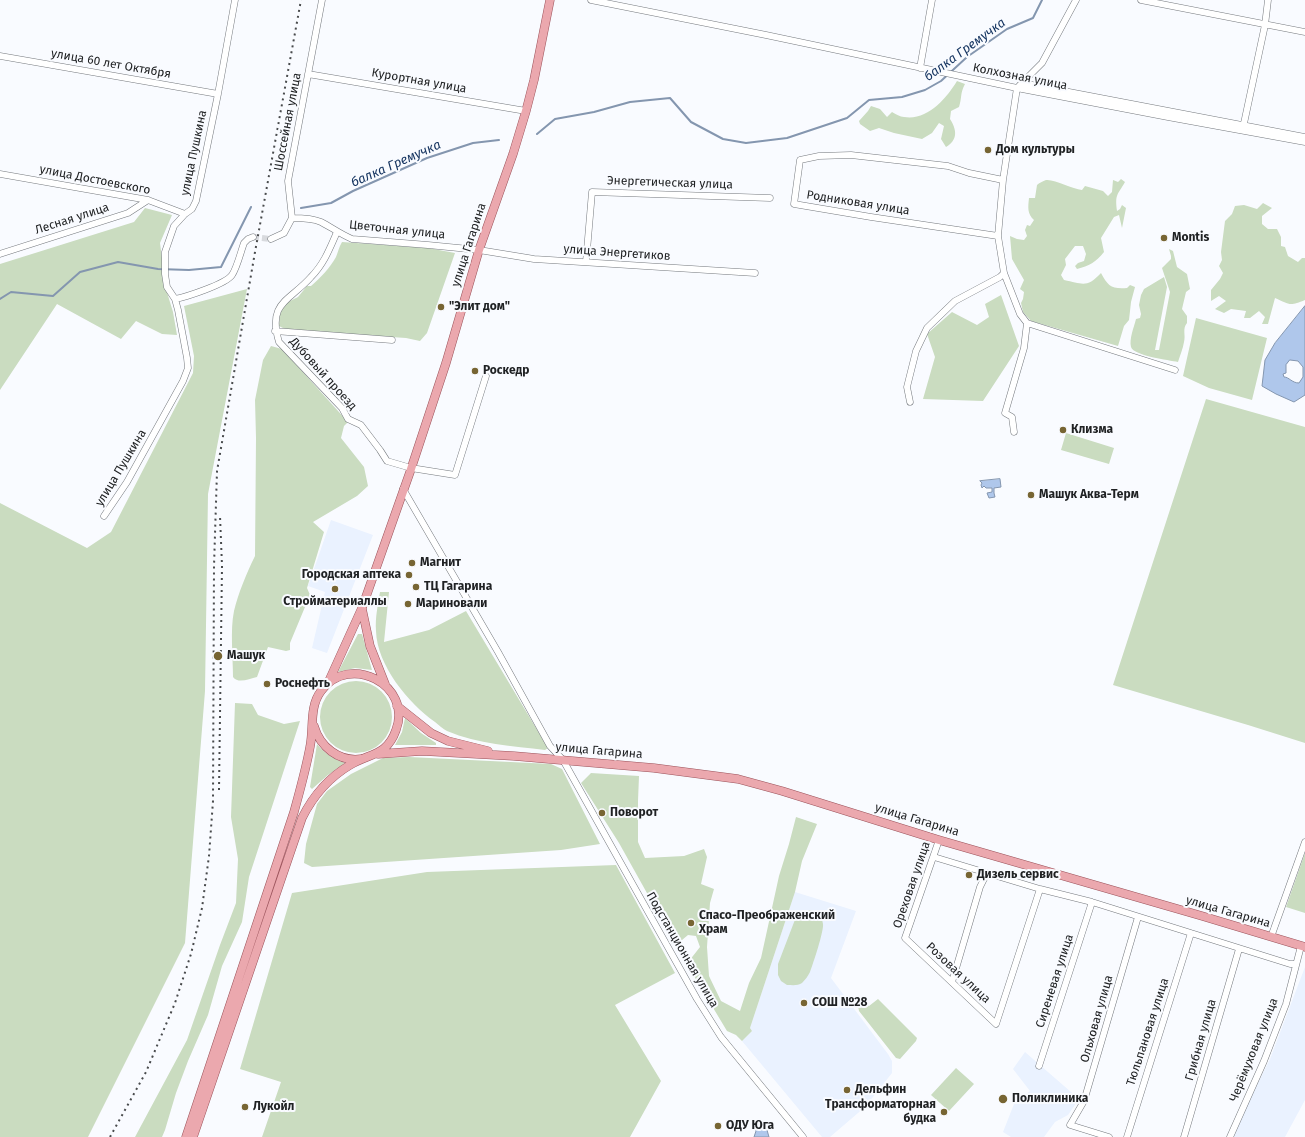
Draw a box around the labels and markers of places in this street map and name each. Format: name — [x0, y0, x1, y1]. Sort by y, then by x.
place label: Дом культуры — [996, 143, 1075, 157]
marker: Дом культуры — [983, 145, 993, 155]
place label: Montis — [1172, 231, 1209, 245]
marker: Montis — [1159, 233, 1169, 243]
place label: "Элит дом" — [449, 300, 510, 314]
marker: "Элит дом" — [436, 302, 446, 312]
place label: Роскедр — [483, 364, 529, 378]
marker: Роскедр — [470, 366, 480, 376]
place label: Клизма — [1071, 423, 1113, 437]
marker: Клизма — [1058, 425, 1068, 435]
place label: Машук Аква-Терм — [1039, 488, 1139, 502]
marker: Машук Аква-Терм — [1026, 490, 1036, 500]
place label: Магнит — [420, 556, 461, 570]
marker: Магнит — [407, 558, 417, 568]
place label: Городская аптека — [302, 568, 401, 582]
marker: Городская аптека — [404, 570, 414, 580]
place label: ТЦ Гагарина — [424, 580, 492, 594]
marker: ТЦ Гагарина — [411, 582, 421, 592]
marker: Стройматериаллы — [330, 584, 340, 594]
place label: Стройматериаллы — [283, 595, 387, 609]
place label: Мариновали — [416, 597, 487, 611]
marker: Мариновали — [403, 599, 413, 609]
place label: Машук — [227, 649, 265, 663]
marker: Машук — [212, 650, 224, 662]
place label: Роснефть — [275, 677, 330, 691]
marker: Роснефть — [262, 679, 272, 689]
place label: Поворот — [610, 806, 658, 820]
marker: Поворот — [597, 808, 607, 818]
place label: Дизель сервис — [977, 868, 1059, 882]
marker: Дизель сервис — [964, 870, 974, 880]
place label: Спасо-Преображенский Храм — [699, 909, 835, 937]
marker: Спасо-Преображенский Храм — [686, 918, 696, 928]
place label: СОШ №28 — [812, 996, 867, 1010]
marker: СОШ №28 — [799, 998, 809, 1008]
place label: Дельфин — [855, 1083, 906, 1097]
marker: Дельфин — [842, 1085, 852, 1095]
place label: Поликлиника — [1012, 1092, 1088, 1106]
marker: Поликлиника — [997, 1093, 1009, 1105]
place label: Трансформаторная будка — [825, 1098, 936, 1126]
place label: Лукойл — [253, 1100, 294, 1114]
marker: Лукойл — [240, 1102, 250, 1112]
marker: Трансформаторная будка — [939, 1107, 949, 1117]
place label: ОДУ Юга — [726, 1119, 774, 1133]
marker: ОДУ Юга — [713, 1121, 723, 1131]

